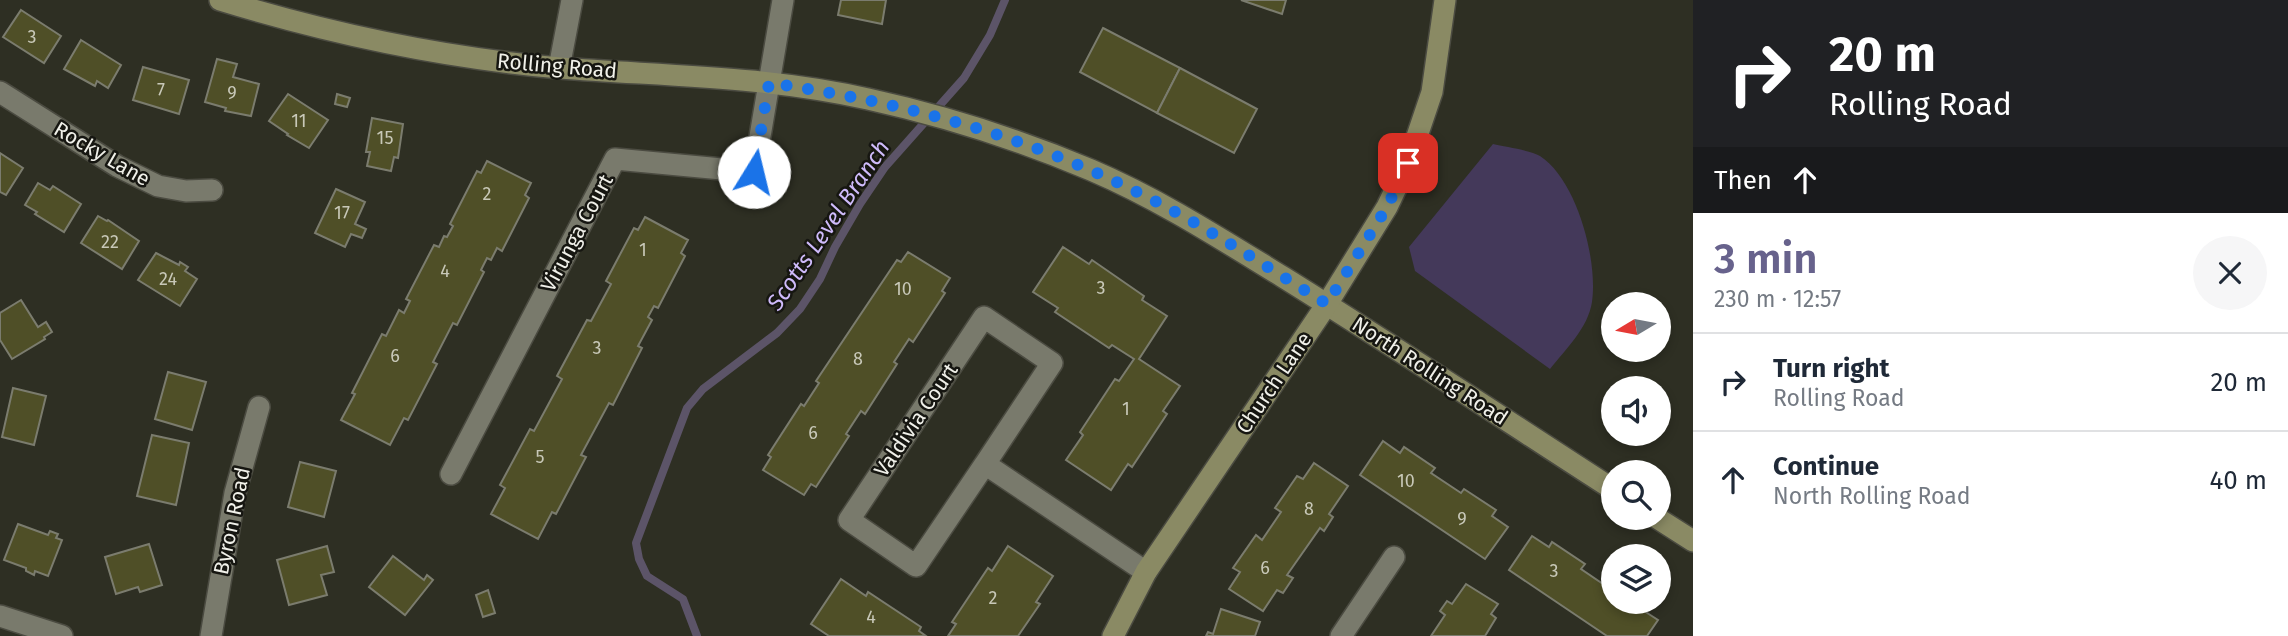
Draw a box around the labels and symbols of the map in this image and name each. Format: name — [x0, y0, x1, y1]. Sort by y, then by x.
house number: 3 — [28, 26, 36, 48]
street label: Rolling Road — [496, 48, 618, 84]
house number: 7 — [157, 79, 165, 101]
house number: 9 — [227, 82, 237, 104]
house number: 11 — [291, 110, 307, 132]
street label: Rocky Lane — [49, 116, 155, 192]
house number: 15 — [377, 127, 393, 149]
pin — [1378, 133, 1438, 193]
water label: Scotts Level Branch — [760, 134, 895, 316]
position arrow — [717, 135, 791, 209]
street label: Virunga Court — [535, 169, 619, 296]
house number: 2 — [483, 183, 492, 205]
house number: 17 — [334, 202, 350, 224]
house number: 22 — [101, 231, 119, 253]
house number: 1 — [639, 239, 647, 261]
house number: 4 — [440, 260, 450, 282]
house number: 24 — [159, 268, 177, 290]
house number: 3 — [1097, 277, 1105, 299]
house number: 10 — [894, 278, 912, 300]
north arrow — [1601, 292, 1671, 362]
street label: North Rolling Road — [1347, 311, 1513, 431]
street label: Church Lane — [1231, 327, 1317, 439]
house number: 3 — [593, 337, 601, 359]
house number: 6 — [390, 345, 400, 367]
house number: 8 — [853, 348, 863, 370]
street label: Valdivia Court — [868, 358, 964, 482]
house number: 1 — [1122, 398, 1130, 420]
house number: 6 — [808, 422, 818, 444]
house number: 5 — [535, 446, 545, 468]
street label: Byron Road — [208, 465, 256, 577]
house number: 10 — [1397, 470, 1415, 492]
house number: 8 — [1304, 498, 1314, 520]
house number: 9 — [1457, 508, 1467, 530]
house number: 6 — [1260, 557, 1270, 579]
house number: 3 — [1550, 560, 1558, 582]
house number: 2 — [989, 587, 998, 609]
house number: 4 — [866, 606, 876, 628]

